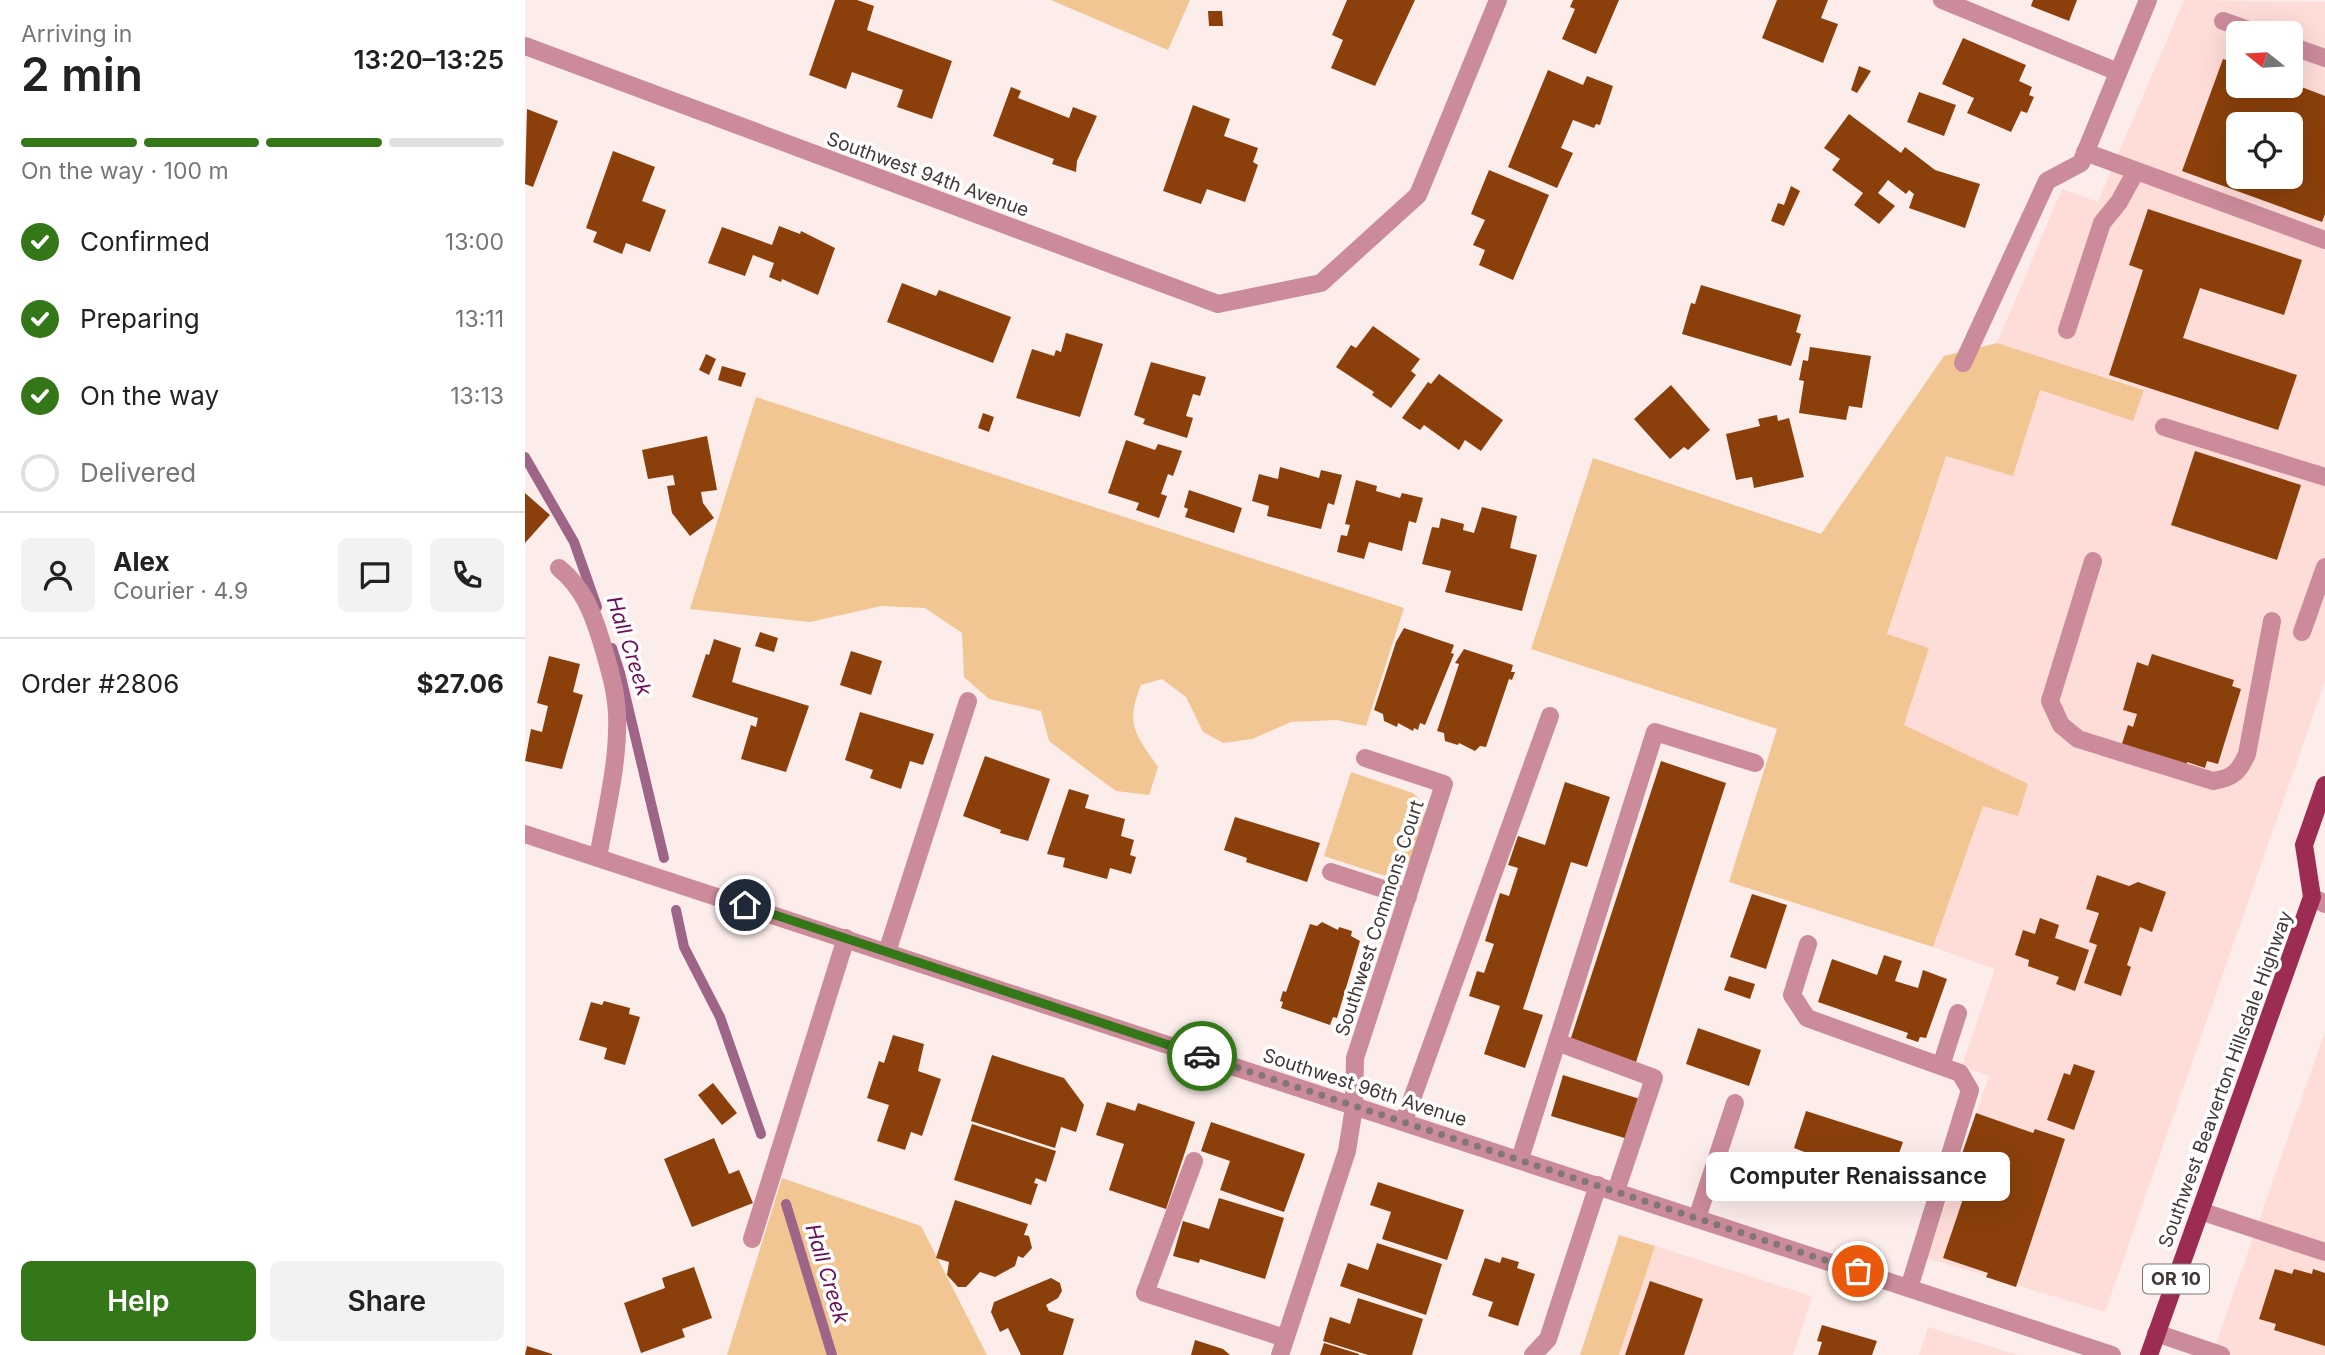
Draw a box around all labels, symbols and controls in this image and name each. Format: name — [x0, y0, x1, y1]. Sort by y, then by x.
text: Arriving in — [21, 20, 132, 48]
north arrow — [2226, 21, 2303, 98]
map controls — [2226, 21, 2303, 189]
text: 13:20–13:25 — [353, 44, 504, 75]
text: 2 min — [21, 46, 143, 102]
button: locate — [2226, 112, 2303, 189]
street label: Southwest 94th Avenue — [823, 127, 1032, 222]
text: On the way · 100 m — [21, 157, 229, 185]
icon: check — [21, 223, 59, 261]
text: Confirmed — [80, 226, 210, 257]
text: 13:00 — [445, 228, 504, 256]
icon: check — [21, 300, 59, 338]
text: Preparing — [80, 303, 200, 334]
text: 13:11 — [455, 305, 504, 333]
icon: check — [21, 377, 59, 415]
text: On the way — [80, 380, 219, 411]
text: 13:13 — [450, 382, 504, 410]
text: Delivered — [80, 457, 196, 488]
button: person — [21, 538, 95, 612]
button: chat — [338, 538, 412, 612]
button: phone — [430, 538, 504, 612]
text: Alex — [113, 546, 170, 577]
text: Courier · 4.9 — [113, 577, 248, 605]
water label: Hall Creek — [602, 593, 657, 699]
text: Order #2806 — [21, 668, 179, 699]
text: $27.06 — [416, 668, 504, 699]
street label: Southwest Commons Court — [1330, 797, 1429, 1039]
pin — [715, 875, 775, 935]
icon: home — [726, 886, 764, 924]
street label: Southwest Beaverton Hillsdale Highway — [2154, 907, 2297, 1251]
courier — [1167, 1021, 1237, 1091]
icon: car — [1183, 1037, 1221, 1075]
street label: Southwest 96th Avenue — [1260, 1044, 1470, 1131]
callout: Computer Renaissance — [1706, 1152, 2010, 1201]
text: Computer Renaissance — [1729, 1162, 1987, 1190]
water label: Hall Creek — [800, 1221, 855, 1327]
pin — [1828, 1241, 1888, 1301]
icon: bag — [1839, 1252, 1877, 1290]
button: Help — [21, 1261, 256, 1341]
button: Share — [270, 1261, 504, 1341]
road number: OR 10 — [2143, 1264, 2209, 1294]

